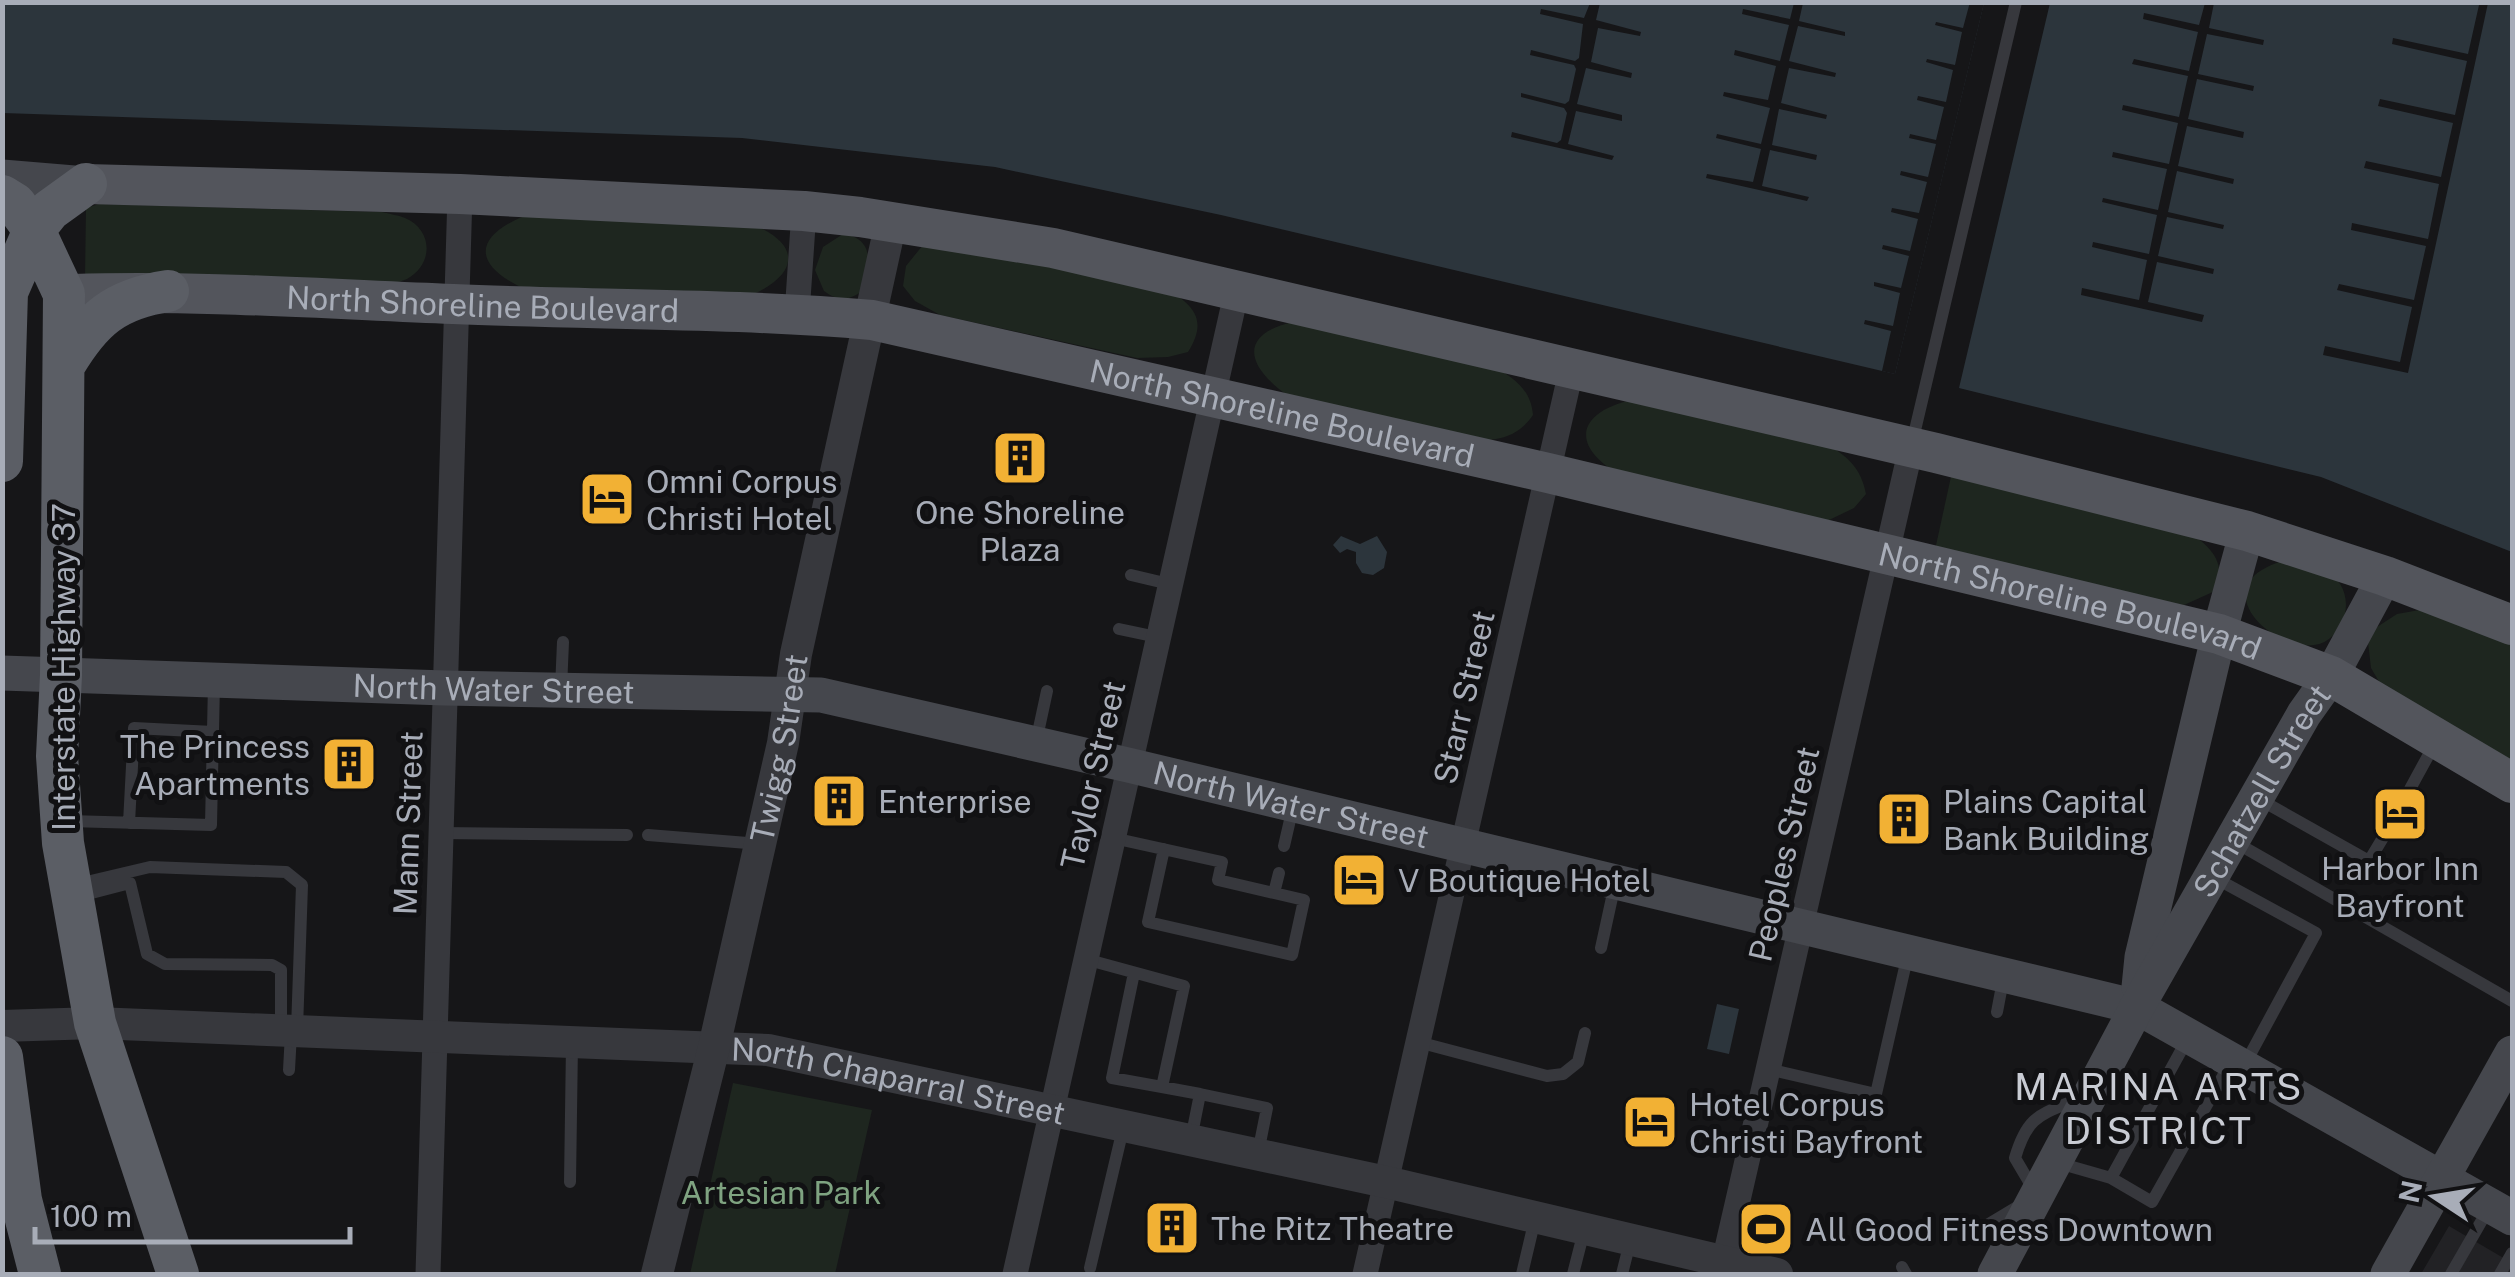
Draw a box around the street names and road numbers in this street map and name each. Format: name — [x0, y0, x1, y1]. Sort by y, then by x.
street label: North Shoreline Boulevard — [286, 278, 680, 329]
street label: North Shoreline Boulevard — [1086, 351, 1478, 474]
street label: Interstate Highway 37 — [45, 503, 82, 831]
street label: North Shoreline Boulevard — [1875, 535, 2266, 667]
street label: Starr Street — [1426, 607, 1502, 787]
street label: Twigg Street — [743, 651, 814, 846]
street label: North Water Street — [352, 666, 635, 710]
street label: Taylor Street — [1053, 677, 1133, 873]
street label: Schatzell Street — [2185, 677, 2338, 904]
street label: Mann Street — [386, 730, 430, 916]
street label: Peoples Street — [1741, 743, 1827, 965]
street label: North Water Street — [1150, 753, 1433, 855]
street label: North Chaparral Street — [730, 1030, 1069, 1132]

